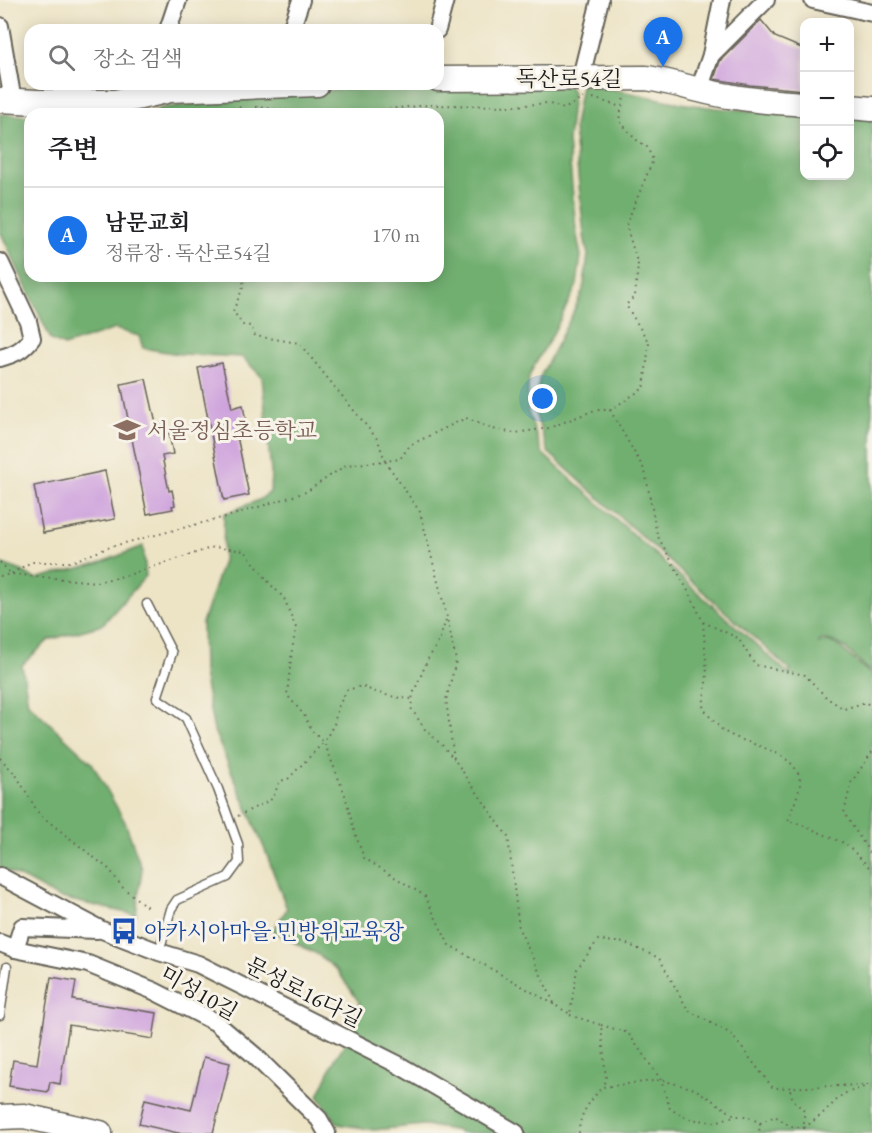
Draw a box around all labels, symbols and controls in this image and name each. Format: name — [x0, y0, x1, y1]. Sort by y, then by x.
pin: A — [644, 17, 682, 67]
map controls — [800, 18, 854, 180]
button: + — [800, 18, 854, 72]
search box — [24, 24, 444, 90]
icon: search — [45, 41, 78, 74]
text: 장소 검색 — [93, 44, 182, 73]
street label: 독산로54길 — [516, 64, 622, 93]
button: − — [800, 72, 854, 126]
button: locate — [800, 126, 854, 180]
text: 주변 — [48, 132, 98, 166]
text: 남문교회 — [105, 208, 190, 237]
text: A — [60, 222, 75, 248]
text: 170 m — [372, 222, 420, 248]
text: 정류장 · 독산로54길 — [105, 240, 271, 266]
your location — [528, 384, 557, 413]
school or university icon: 서울정심초등학교 — [112, 415, 142, 445]
place label: 서울정심초등학교 — [147, 416, 317, 445]
bus stop icon: 아카시아마을.민방위교육장 — [109, 916, 139, 946]
place label: 아카시아마을.민방위교육장 — [144, 917, 405, 946]
street label: 문성로16다길 — [241, 950, 367, 1034]
street label: 미성10길 — [155, 959, 243, 1027]

